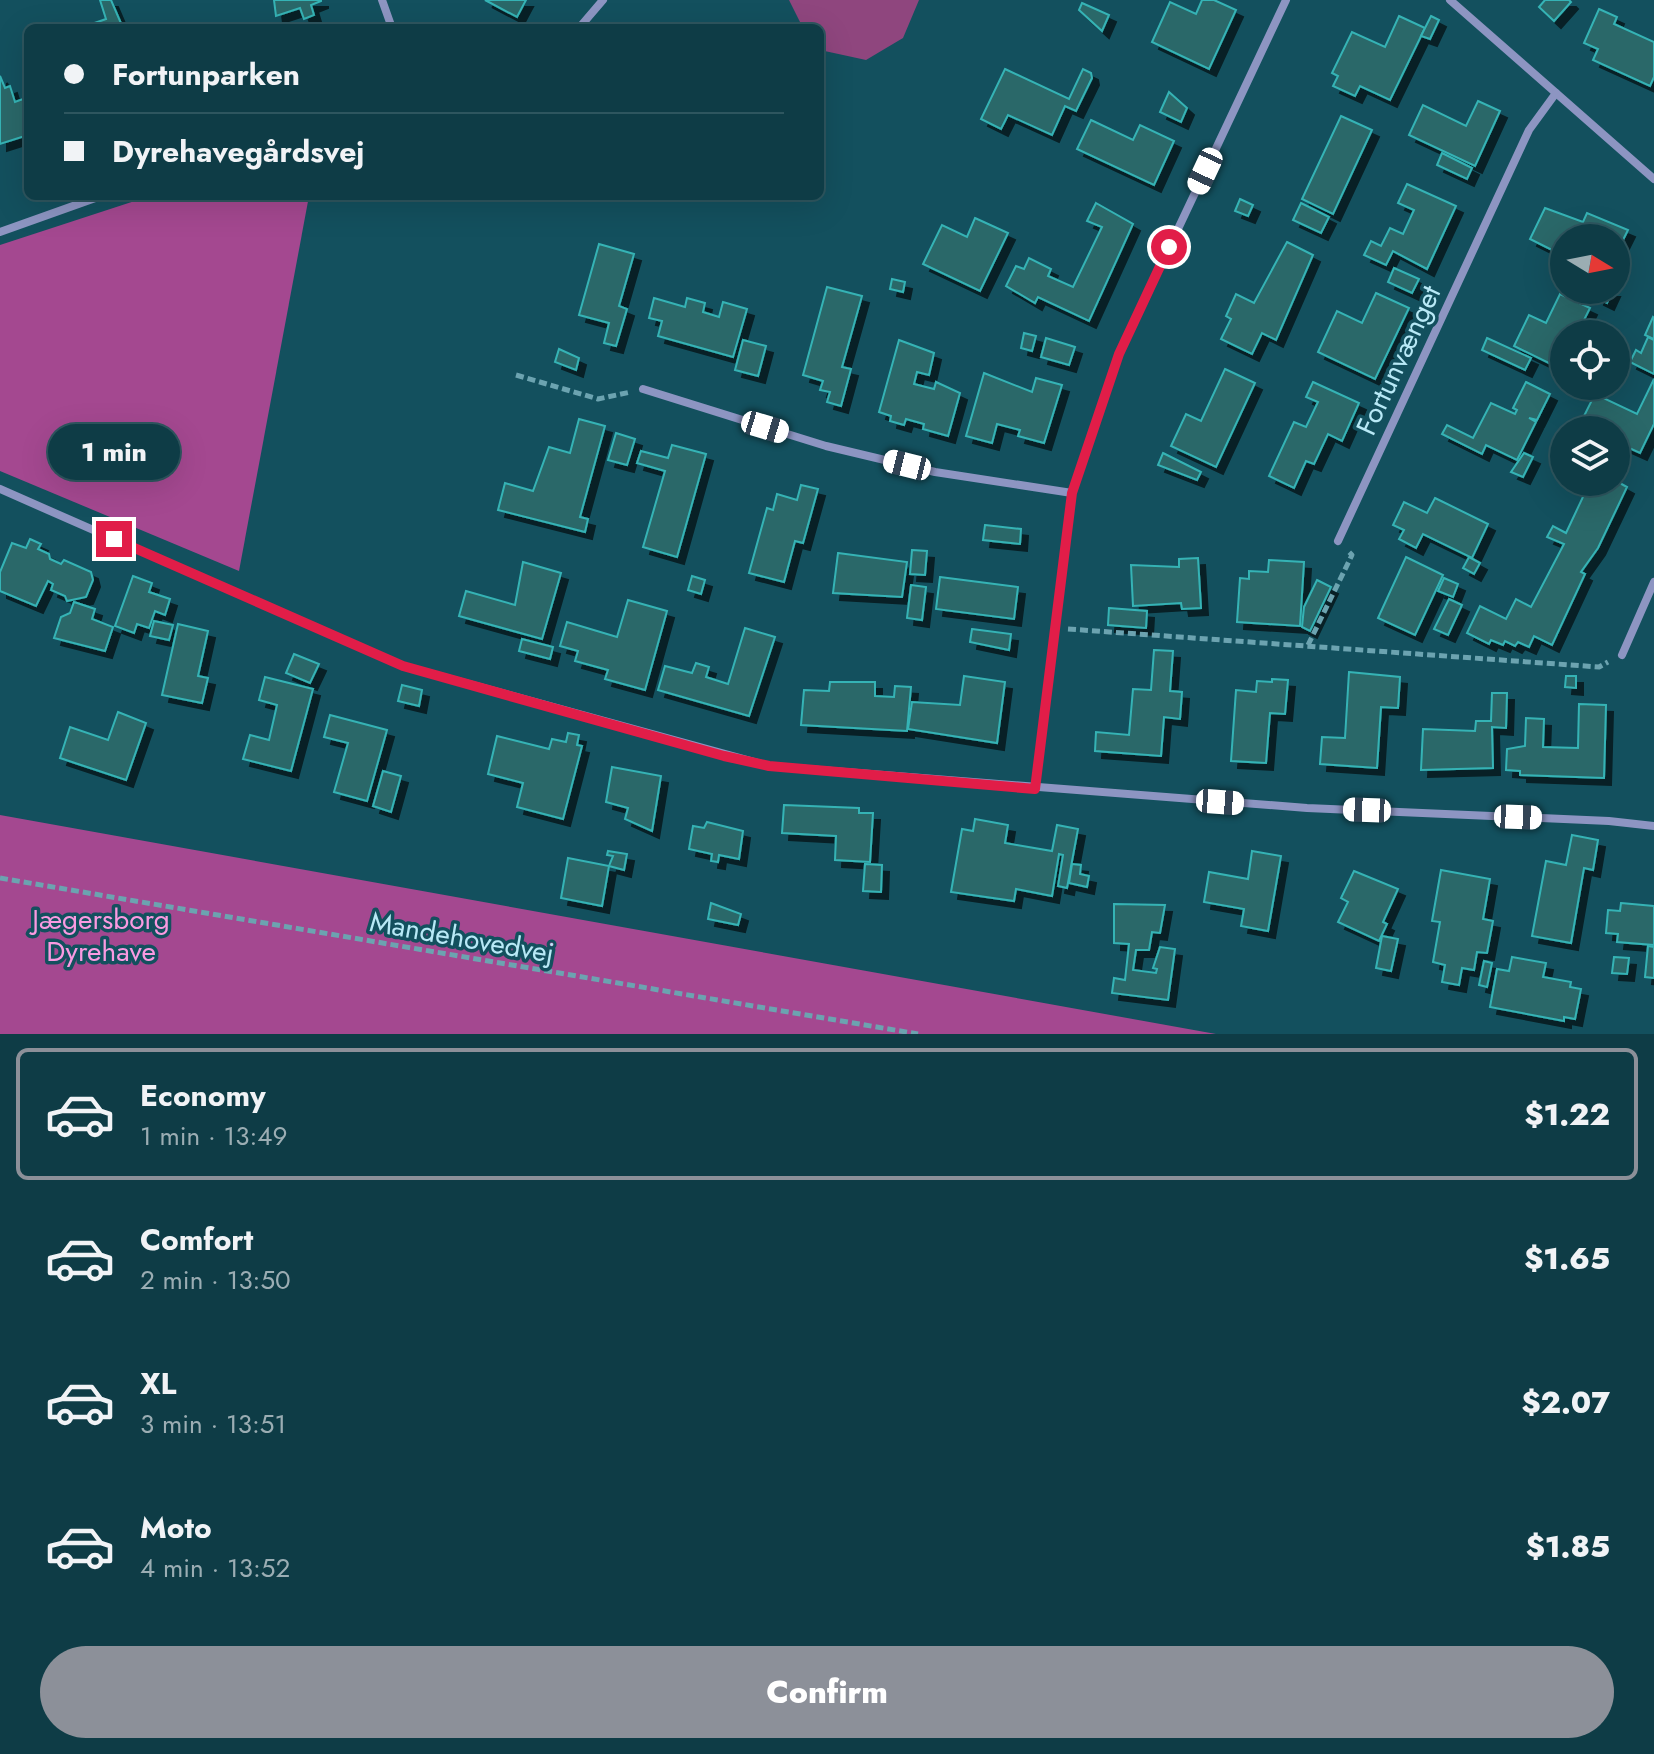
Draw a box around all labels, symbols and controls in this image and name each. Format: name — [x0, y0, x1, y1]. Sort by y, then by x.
text: Fortunparken — [112, 53, 300, 96]
text: Dyrehavegårdsvej — [112, 130, 364, 173]
car — [1184, 144, 1226, 198]
north arrow — [1550, 224, 1630, 304]
map controls — [1550, 224, 1630, 496]
route start — [1151, 229, 1187, 265]
street label: Fortunvænget — [1346, 278, 1451, 442]
button: locate — [1550, 320, 1630, 400]
car — [739, 409, 791, 445]
button: layers — [1550, 416, 1630, 496]
callout: 1 min — [48, 423, 180, 479]
text: 1 min — [81, 433, 147, 471]
car — [881, 448, 933, 482]
route end — [96, 521, 132, 557]
car — [1195, 788, 1245, 816]
car — [1343, 797, 1391, 823]
car — [1494, 804, 1542, 830]
park label: Jægersborg Dyrehave — [28, 899, 170, 972]
street label: Mandehovedvej — [367, 901, 557, 974]
text: Economy — [140, 1074, 266, 1117]
icon: car — [44, 1078, 116, 1150]
text: $1.22 — [1524, 1093, 1610, 1136]
text: 1 min · 13:49 — [140, 1117, 287, 1155]
text: Comfort — [140, 1218, 253, 1261]
icon: car — [44, 1222, 116, 1294]
text: $1.65 — [1524, 1237, 1610, 1280]
text: 2 min · 13:50 — [140, 1261, 291, 1299]
text: XL — [140, 1362, 176, 1405]
icon: car — [44, 1366, 116, 1438]
text: $2.07 — [1521, 1381, 1610, 1424]
text: 3 min · 13:51 — [140, 1405, 286, 1443]
text: Moto — [140, 1506, 212, 1549]
icon: car — [44, 1510, 116, 1582]
text: $1.85 — [1526, 1525, 1610, 1568]
text: 4 min · 13:52 — [140, 1549, 290, 1587]
button: Confirm — [40, 1646, 1614, 1738]

